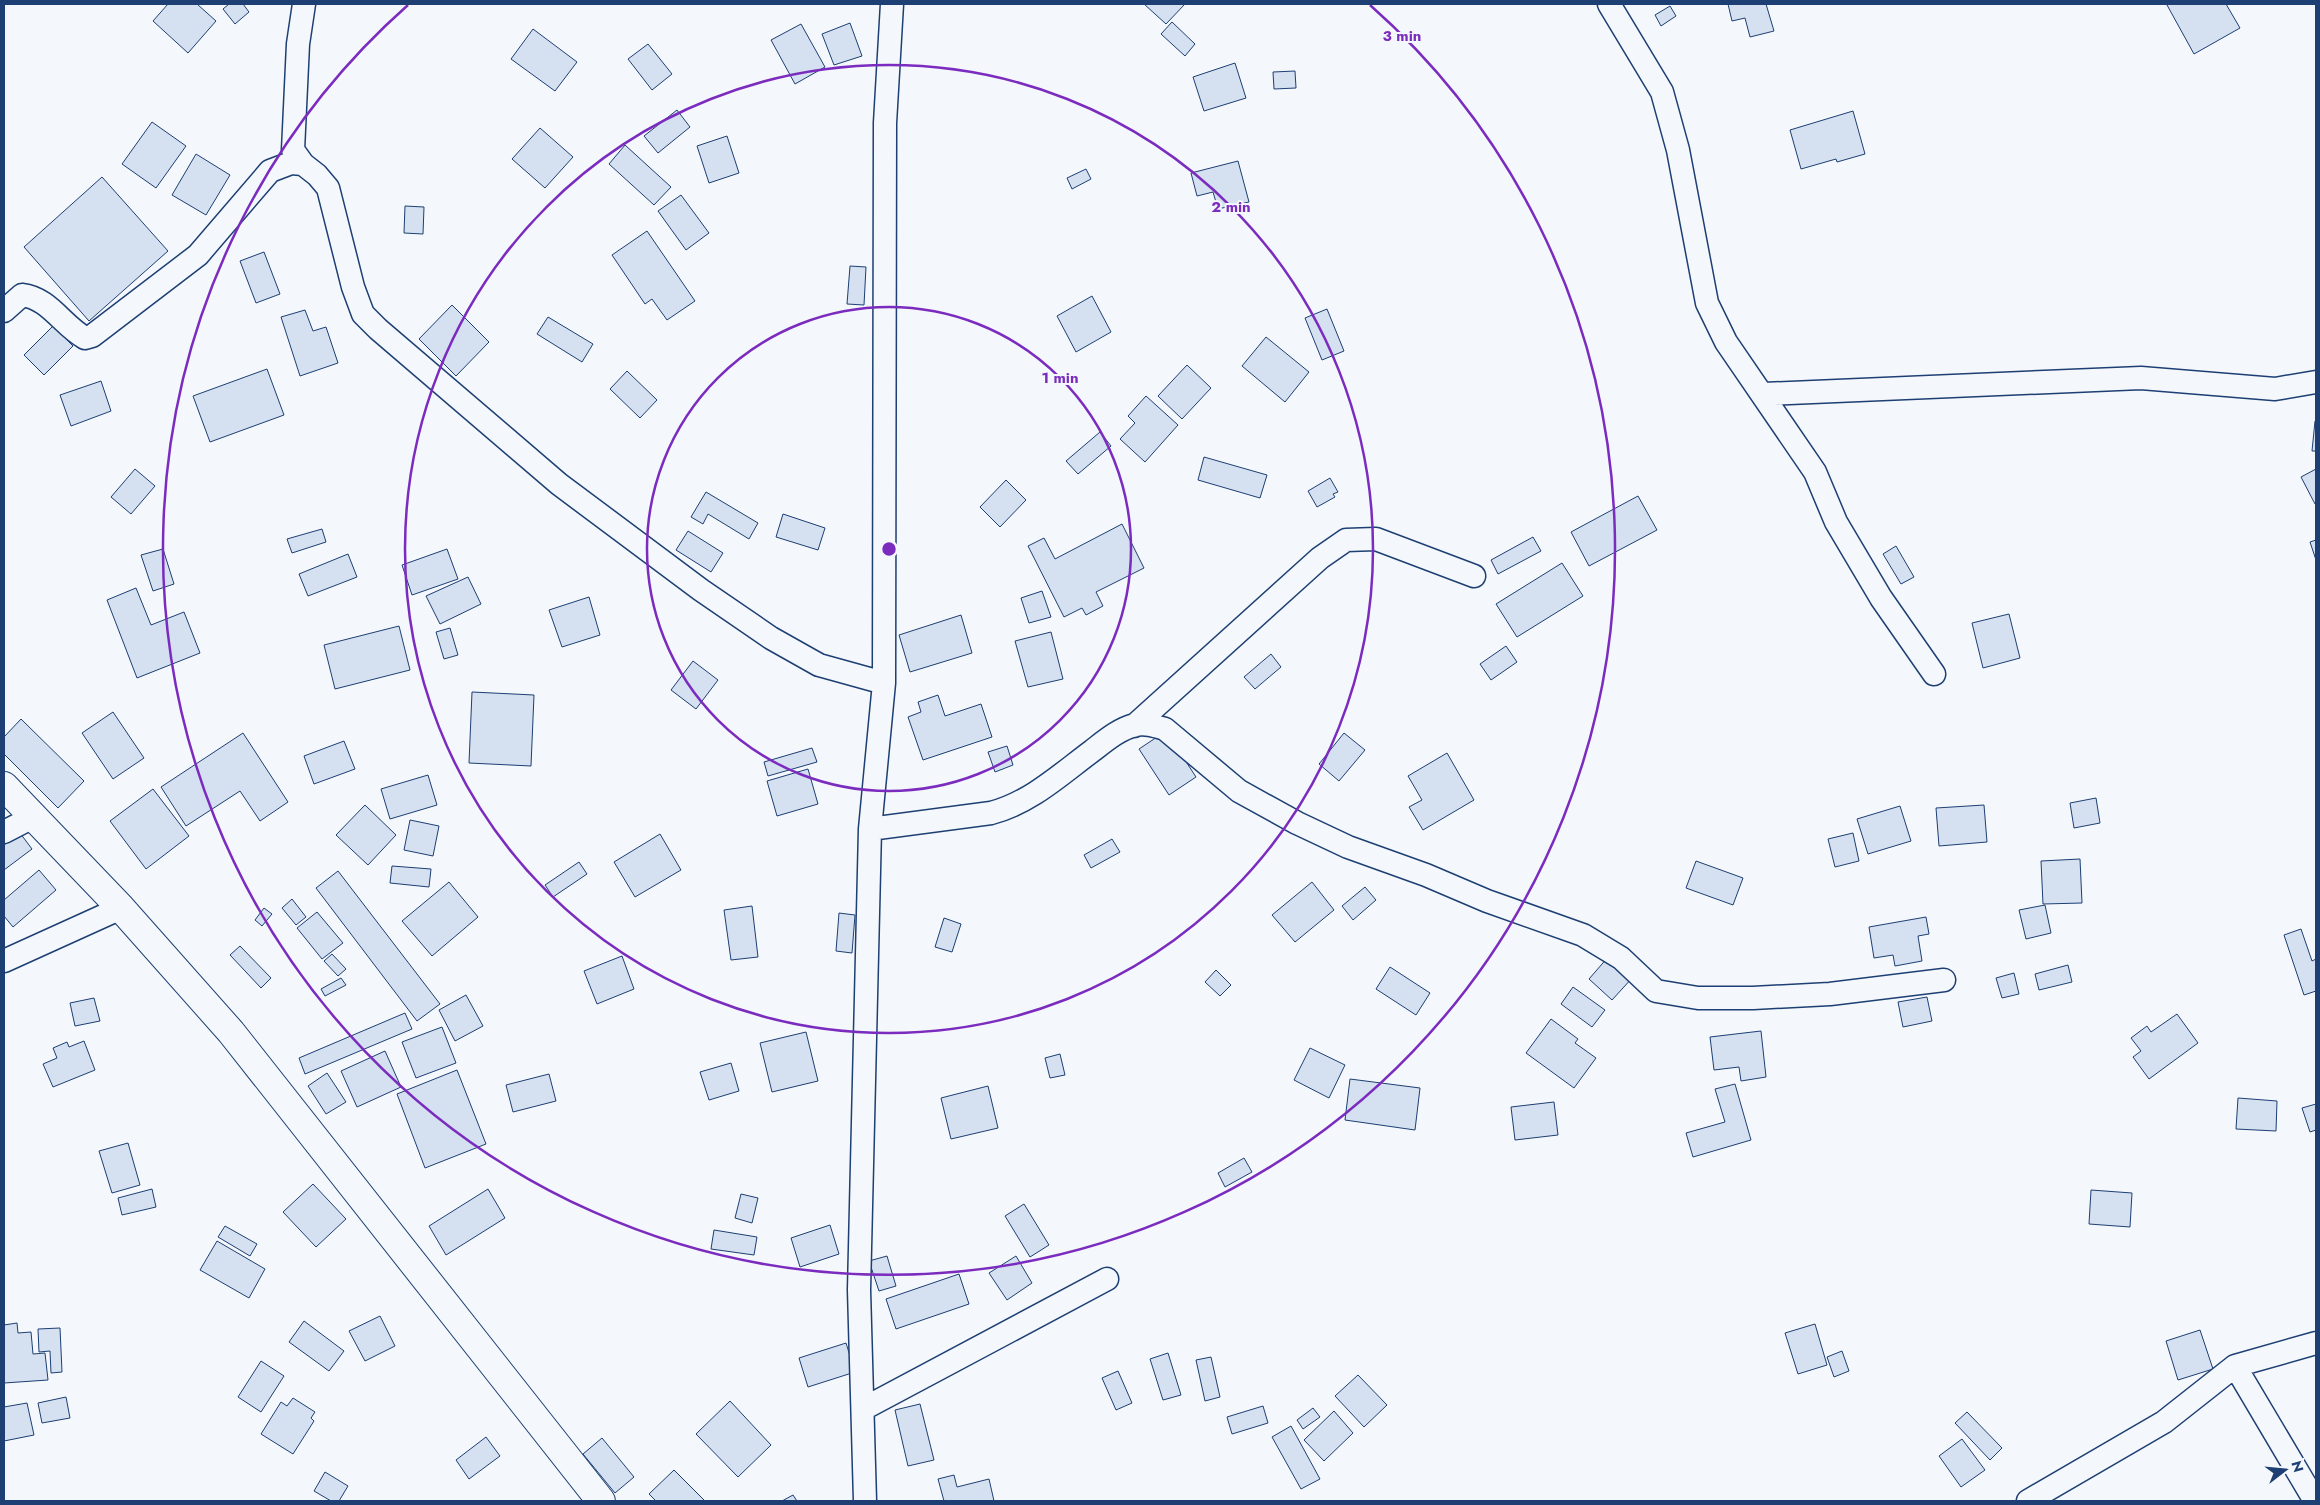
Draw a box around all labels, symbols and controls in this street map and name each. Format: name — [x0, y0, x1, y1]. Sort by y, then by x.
text: 3 min — [1383, 25, 1421, 47]
text: 2 min — [1211, 196, 1251, 218]
text: 1 min — [1041, 367, 1079, 389]
centre of rings — [880, 540, 898, 558]
north arrow — [2260, 1445, 2310, 1495]
text: N — [2286, 1458, 2309, 1475]

